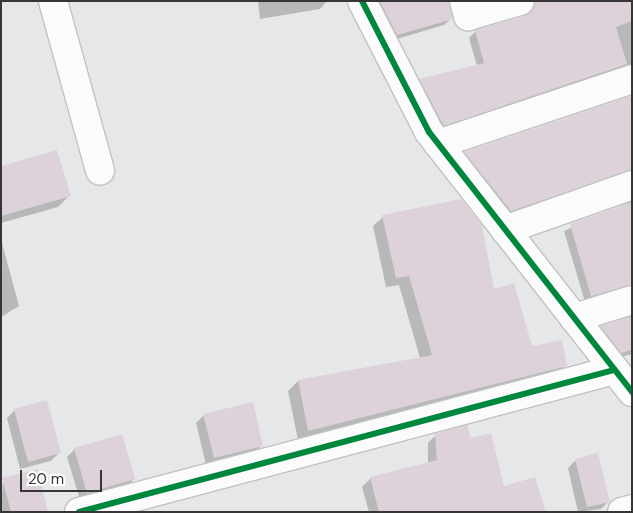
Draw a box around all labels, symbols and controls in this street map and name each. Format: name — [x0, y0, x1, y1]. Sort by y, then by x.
scale bar — [22, 460, 105, 492]
text: 20 m — [28, 469, 64, 489]

